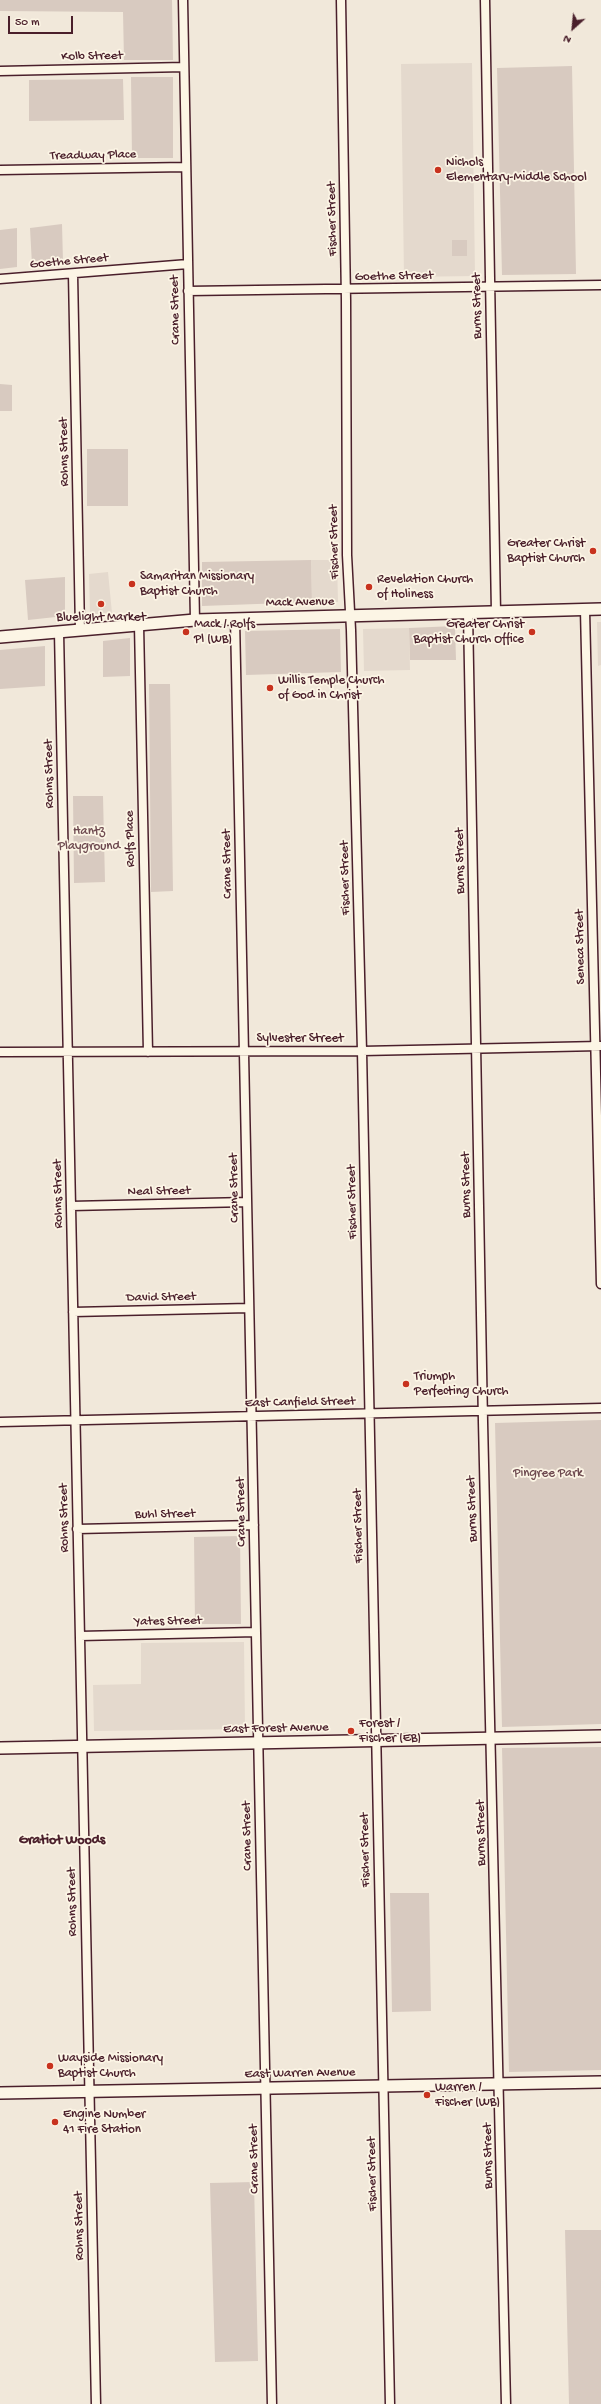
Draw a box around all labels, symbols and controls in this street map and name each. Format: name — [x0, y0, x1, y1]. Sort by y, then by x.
scale bar — [10, 8, 75, 34]
north arrow — [553, 8, 593, 48]
text: 50 m — [15, 16, 40, 30]
text: N — [562, 32, 573, 46]
street label: Kolb Street — [61, 49, 123, 65]
street label: Treadway Place — [50, 147, 136, 165]
place label: Nichols Elementary-Middle School — [446, 155, 587, 186]
marker: Nichols Elementary-Middle School — [433, 165, 443, 175]
street label: Fischer Street — [325, 182, 341, 256]
street label: Goethe Street — [29, 251, 109, 273]
street label: Goethe Street — [355, 269, 433, 285]
street label: Burns Street — [470, 273, 486, 339]
street label: Crane Street — [168, 275, 184, 345]
street label: Rohns Street — [57, 417, 73, 487]
street label: Fischer Street — [327, 505, 343, 579]
place label: Greater Christ Baptist Church — [507, 536, 585, 567]
marker: Greater Christ Baptist Church — [588, 546, 598, 556]
place label: Samaritan Missionary Baptist Church — [140, 569, 254, 600]
place label: Revelation Church of Holiness — [377, 572, 473, 603]
marker: Samaritan Missionary Baptist Church — [127, 579, 137, 589]
marker: Revelation Church of Holiness — [364, 582, 374, 592]
street label: Mack Avenue — [266, 595, 334, 611]
marker: Bluelight Market — [96, 599, 106, 609]
place label: Bluelight Market — [56, 610, 146, 626]
place label: Mack / Rolfs Pl (WB) — [194, 617, 255, 648]
place label: Greater Christ Baptist Church Office — [414, 617, 524, 648]
marker: Mack / Rolfs Pl (WB) — [181, 627, 191, 637]
marker: Greater Christ Baptist Church Office — [527, 627, 537, 637]
place label: Willis Temple Church of God in Christ — [278, 673, 384, 704]
marker: Willis Temple Church of God in Christ — [265, 683, 275, 693]
street label: Rohns Street — [42, 739, 58, 809]
street label: Rolfs Place — [123, 811, 139, 867]
park label: Hantz Playground — [58, 824, 120, 855]
street label: Burns Street — [453, 828, 469, 894]
street label: Crane Street — [220, 829, 236, 899]
street label: Fischer Street — [338, 841, 354, 915]
street label: Seneca Street — [573, 909, 589, 985]
street label: Sylvester Street — [257, 1031, 343, 1047]
street label: Burns Street — [459, 1152, 475, 1218]
street label: Crane Street — [227, 1153, 243, 1223]
street label: Rohns Street — [51, 1159, 67, 1229]
street label: Fischer Street — [345, 1165, 361, 1239]
street label: Neal Street — [127, 1184, 191, 1200]
street label: David Street — [126, 1290, 196, 1306]
place label: Triumph Perfecting Church — [414, 1369, 508, 1400]
marker: Triumph Perfecting Church — [401, 1379, 411, 1389]
street label: East Canfield Street — [245, 1394, 355, 1412]
park label: Pingree Park — [513, 1466, 583, 1482]
street label: Burns Street — [464, 1476, 482, 1542]
street label: Crane Street — [234, 1477, 250, 1547]
street label: Rohns Street — [57, 1483, 73, 1553]
street label: Fischer Street — [351, 1489, 367, 1563]
street label: Buhl Street — [135, 1507, 195, 1523]
street label: Yates Street — [134, 1614, 202, 1630]
place label: Forest / Fischer (EB) — [359, 1716, 421, 1747]
street label: East Forest Avenue — [223, 1720, 329, 1738]
marker: Forest / Fischer (EB) — [346, 1726, 356, 1736]
street label: Burns Street — [474, 1800, 490, 1866]
street label: Crane Street — [240, 1801, 256, 1871]
street label: Fischer Street — [358, 1813, 374, 1887]
district label: Gratiot Woods — [19, 1833, 105, 1849]
street label: Rohns Street — [65, 1867, 81, 1937]
place label: Wayside Missionary Baptist Church — [58, 2051, 163, 2082]
marker: Wayside Missionary Baptist Church — [45, 2061, 55, 2071]
street label: East Warren Avenue — [244, 2065, 356, 2083]
place label: Warren / Fischer (WB) — [435, 2080, 500, 2111]
marker: Warren / Fischer (WB) — [422, 2090, 432, 2100]
place label: Engine Number 41 Fire Station — [63, 2107, 145, 2138]
marker: Engine Number 41 Fire Station — [50, 2117, 60, 2127]
street label: Burns Street — [481, 2123, 497, 2189]
street label: Crane Street — [247, 2124, 263, 2194]
street label: Fischer Street — [365, 2137, 381, 2211]
street label: Rohns Street — [72, 2191, 88, 2261]

